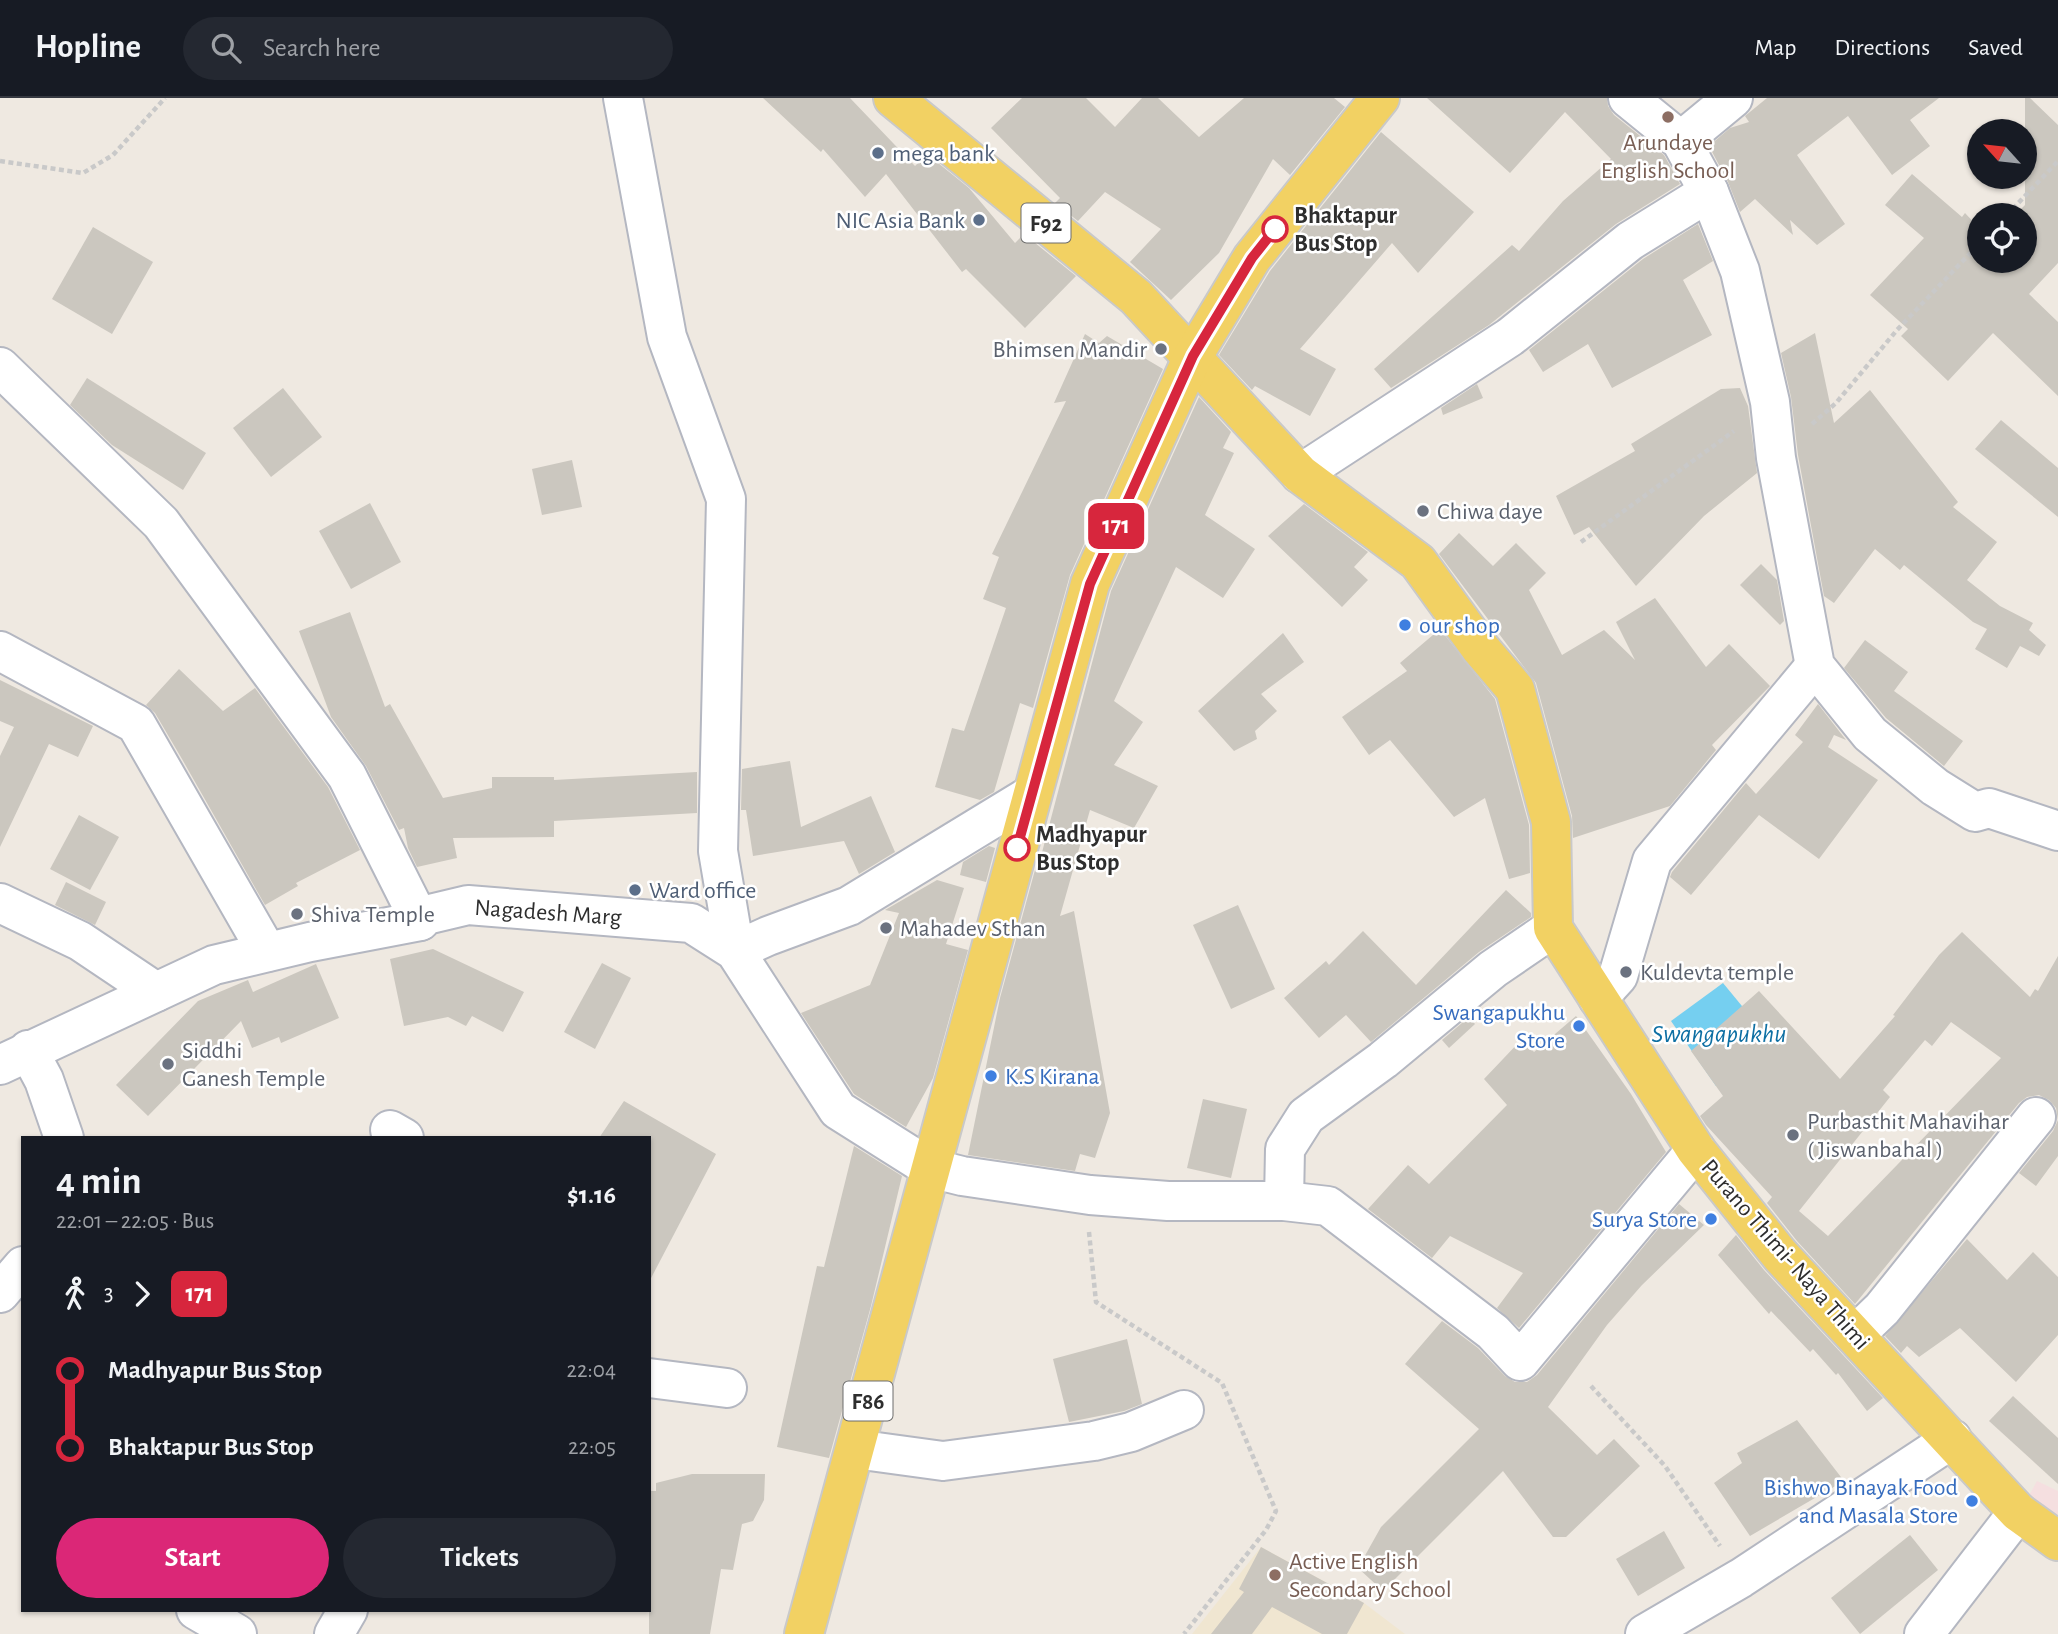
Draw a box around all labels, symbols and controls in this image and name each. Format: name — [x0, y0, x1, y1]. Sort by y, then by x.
search box — [183, 17, 673, 80]
icon: search — [207, 29, 245, 67]
text: Hopline — [35, 31, 141, 64]
text: Search here — [263, 35, 381, 61]
text: Map — [1754, 36, 1796, 60]
text: Directions — [1834, 36, 1930, 60]
text: Saved — [1968, 36, 2023, 60]
marker: Arundaye English School — [1660, 109, 1676, 125]
north arrow — [1967, 119, 2037, 189]
map controls — [1967, 119, 2037, 273]
place label: Arundaye English School — [1601, 131, 1735, 183]
place label: mega bank — [892, 142, 995, 166]
marker: mega bank — [870, 145, 886, 161]
button: locate — [1967, 203, 2037, 273]
road number: F92 — [1021, 204, 1070, 242]
place label: Bhaktapur Bus Stop — [1294, 204, 1398, 256]
place label: NIC Asia Bank — [835, 209, 965, 233]
marker: NIC Asia Bank — [971, 212, 987, 228]
marker: Bhaktapur Bus Stop — [1262, 216, 1288, 242]
place label: Bhimsen Mandir — [992, 338, 1147, 362]
marker: Bhimsen Mandir — [1153, 341, 1169, 357]
place label: Chiwa daye — [1437, 500, 1543, 524]
line badge: 171 — [1076, 503, 1156, 549]
marker: Chiwa daye — [1415, 503, 1431, 519]
text: 171 — [1102, 514, 1130, 538]
place label: our shop — [1419, 614, 1500, 638]
marker: our shop — [1397, 617, 1413, 633]
place label: Madhyapur Bus Stop — [1036, 823, 1147, 875]
marker: Madhyapur Bus Stop — [1004, 835, 1030, 861]
place label: Ward office — [649, 879, 756, 903]
marker: Ward office — [627, 882, 643, 898]
street label: Nagadesh Marg — [474, 896, 623, 930]
place label: Shiva Temple — [311, 903, 435, 927]
marker: Shiva Temple — [289, 906, 305, 922]
place label: Mahadev Sthan — [900, 917, 1046, 941]
marker: Mahadev Sthan — [878, 920, 894, 936]
place label: Kuldevta temple — [1640, 961, 1794, 985]
marker: Kuldevta temple — [1618, 964, 1634, 980]
place label: Swangapukhu Store — [1433, 1001, 1565, 1053]
marker: Swangapukhu Store — [1571, 1018, 1587, 1034]
water label: Swangapukhu — [1651, 1021, 1787, 1047]
place label: Siddhi Ganesh Temple — [182, 1039, 325, 1091]
marker: Siddhi Ganesh Temple — [160, 1056, 176, 1072]
place label: K.S Kirana — [1005, 1065, 1100, 1089]
marker: K.S Kirana — [983, 1068, 999, 1084]
place label: Purbasthit Mahavihar ( Jiswanbahal ) — [1807, 1110, 2009, 1162]
marker: Purbasthit Mahavihar ( Jiswanbahal ) — [1785, 1127, 1801, 1143]
street label: Purano Thimi- Naya Thimi — [1696, 1155, 1874, 1354]
text: 4 min — [56, 1163, 142, 1201]
text: $1.16 — [567, 1182, 616, 1208]
place label: Surya Store — [1592, 1208, 1697, 1232]
text: 22:01 – 22:05 · Bus — [56, 1210, 214, 1233]
marker: Surya Store — [1703, 1211, 1719, 1227]
icon: walk — [56, 1275, 94, 1313]
icon: forward — [123, 1275, 161, 1313]
text: 3 — [104, 1282, 113, 1305]
text: 171 — [185, 1282, 213, 1306]
text: Madhyapur Bus Stop — [108, 1357, 322, 1383]
text: 22:04 — [567, 1359, 616, 1382]
road number: F86 — [844, 1382, 892, 1420]
text: Bhaktapur Bus Stop — [108, 1434, 314, 1460]
text: 22:05 — [568, 1436, 616, 1459]
place label: Bishwo Binayak Food and Masala Store — [1764, 1476, 1958, 1528]
marker: Bishwo Binayak Food and Masala Store — [1964, 1493, 1980, 1509]
button: Start — [56, 1518, 329, 1598]
button: Tickets — [343, 1518, 616, 1598]
place label: Active English Secondary School — [1289, 1550, 1452, 1602]
marker: Active English Secondary School — [1267, 1567, 1283, 1583]

